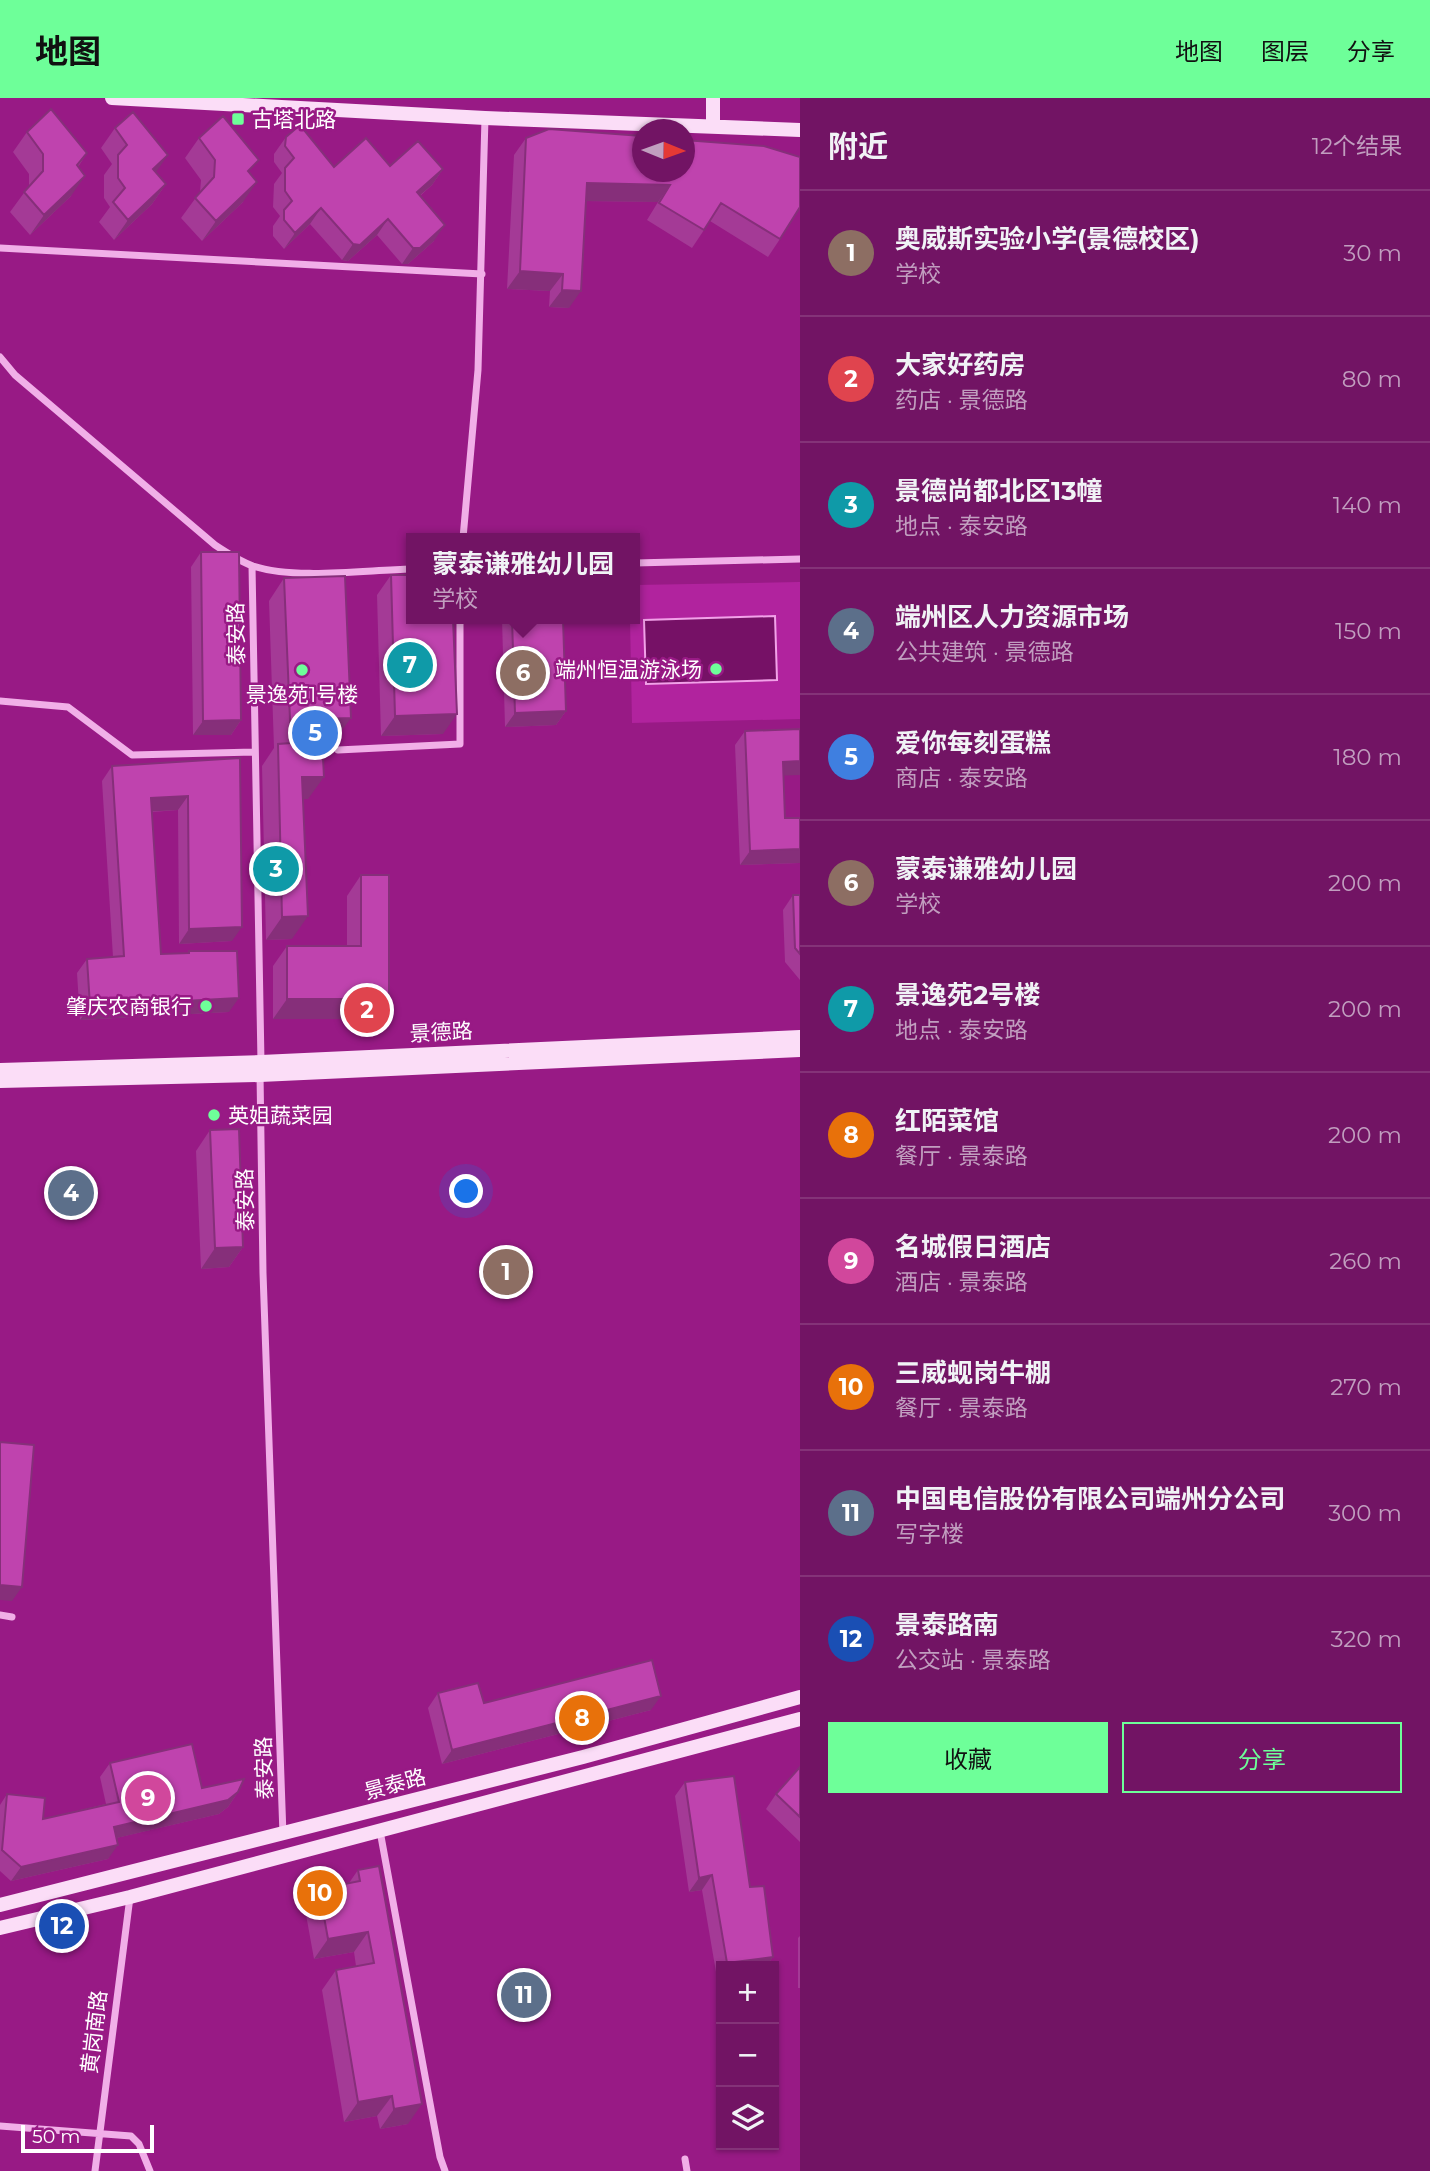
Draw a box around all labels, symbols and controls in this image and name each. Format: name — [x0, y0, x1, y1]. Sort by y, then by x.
text: 地图 — [35, 31, 101, 71]
text: 地图 — [1175, 37, 1223, 66]
text: 图层 — [1261, 37, 1309, 66]
text: 分享 — [1347, 37, 1395, 66]
place label: 古塔北路 — [252, 107, 336, 132]
marker: 古塔北路 — [230, 111, 246, 127]
north arrow — [632, 119, 695, 182]
text: 附近 — [828, 128, 888, 165]
text: 12个结果 — [1312, 132, 1402, 160]
text: 奥威斯实验小学(景德校区) — [895, 223, 1200, 255]
text: 1 — [846, 239, 856, 267]
text: 30 m — [1343, 239, 1402, 267]
text: 学校 — [895, 260, 941, 288]
text: 大家好药房 — [895, 349, 1025, 381]
text: 2 — [844, 365, 858, 393]
text: 80 m — [1342, 365, 1402, 393]
text: 药店 · 景德路 — [895, 386, 1028, 414]
text: 景德尚都北区13幢 — [895, 475, 1103, 507]
text: 3 — [844, 491, 858, 519]
text: 140 m — [1333, 491, 1402, 519]
text: 地点 · 泰安路 — [895, 512, 1028, 540]
popup — [406, 533, 640, 624]
text: 蒙泰谦雅幼儿园 — [432, 548, 614, 580]
text: 学校 — [432, 585, 478, 613]
text: 端州区人力资源市场 — [895, 601, 1129, 633]
street label: 泰安路 — [223, 602, 249, 666]
text: 4 — [843, 617, 859, 645]
text: 150 m — [1335, 617, 1402, 645]
text: 公共建筑 · 景德路 — [895, 638, 1074, 666]
pin: 7 — [387, 639, 433, 691]
pin: 6 — [500, 647, 546, 699]
place label: 端州恒温游泳场 — [555, 657, 702, 682]
marker: 端州恒温游泳场 — [708, 661, 724, 677]
marker: 景逸苑1号楼 — [294, 662, 310, 678]
place label: 景逸苑1号楼 — [246, 682, 358, 707]
pin: 5 — [292, 707, 338, 759]
text: 爱你每刻蛋糕 — [895, 727, 1051, 759]
text: 5 — [844, 743, 858, 771]
text: 180 m — [1333, 743, 1402, 771]
text: 商店 · 泰安路 — [895, 764, 1028, 792]
pin: 3 — [253, 843, 299, 895]
text: 蒙泰谦雅幼儿园 — [895, 853, 1077, 885]
text: 6 — [844, 869, 858, 897]
text: 200 m — [1328, 869, 1402, 897]
text: 学校 — [895, 890, 941, 918]
text: 景逸苑2号楼 — [895, 979, 1040, 1011]
pin: 2 — [344, 984, 390, 1036]
place label: 肇庆农商银行 — [66, 994, 192, 1019]
text: 7 — [844, 995, 858, 1023]
text: 200 m — [1328, 995, 1402, 1023]
marker: 肇庆农商银行 — [198, 998, 214, 1014]
text: 地点 · 泰安路 — [895, 1016, 1028, 1044]
street label: 景德路 — [409, 1018, 473, 1046]
place label: 英姐蔬菜园 — [228, 1103, 333, 1128]
text: 红陌菜馆 — [895, 1105, 999, 1137]
marker: 英姐蔬菜园 — [206, 1107, 222, 1123]
text: 8 — [843, 1121, 859, 1149]
text: 200 m — [1328, 1121, 1402, 1149]
text: 餐厅 · 景泰路 — [895, 1142, 1028, 1170]
pin: 4 — [48, 1167, 94, 1219]
street label: 泰安路 — [232, 1168, 258, 1232]
your location — [449, 1174, 483, 1208]
text: 名城假日酒店 — [895, 1231, 1051, 1263]
pin: 1 — [483, 1246, 529, 1298]
text: 9 — [844, 1247, 858, 1275]
text: 260 m — [1329, 1247, 1402, 1275]
text: 酒店 · 景泰路 — [895, 1268, 1028, 1296]
text: 三威蚬岗牛棚 — [895, 1357, 1051, 1389]
text: 10 — [839, 1373, 863, 1401]
text: 270 m — [1330, 1373, 1402, 1401]
text: 餐厅 · 景泰路 — [895, 1394, 1028, 1422]
text: 中国电信股份有限公司端州分公司 — [895, 1483, 1285, 1515]
text: 11 — [842, 1499, 860, 1527]
text: 300 m — [1328, 1499, 1402, 1527]
text: 写字楼 — [895, 1520, 964, 1548]
text: 景泰路南 — [895, 1609, 999, 1641]
text: 12 — [840, 1625, 862, 1653]
text: 320 m — [1330, 1625, 1402, 1653]
text: 公交站 · 景泰路 — [895, 1646, 1051, 1674]
pin: 8 — [559, 1692, 605, 1744]
button: 收藏 — [828, 1722, 1108, 1793]
button: 分享 — [1122, 1722, 1402, 1793]
street label: 泰安路 — [250, 1736, 278, 1800]
street label: 景泰路 — [361, 1764, 429, 1804]
pin: 9 — [125, 1772, 171, 1824]
pin: 10 — [297, 1867, 343, 1919]
pin: 12 — [39, 1900, 85, 1952]
map controls — [716, 1961, 779, 2150]
button: + — [716, 1961, 779, 2024]
pin: 11 — [501, 1969, 547, 2021]
street label: 黄岗南路 — [76, 1989, 112, 2075]
button: − — [716, 2024, 779, 2087]
button: layers — [716, 2087, 779, 2150]
scale bar — [21, 2122, 154, 2154]
text: 50 m — [32, 2125, 80, 2148]

